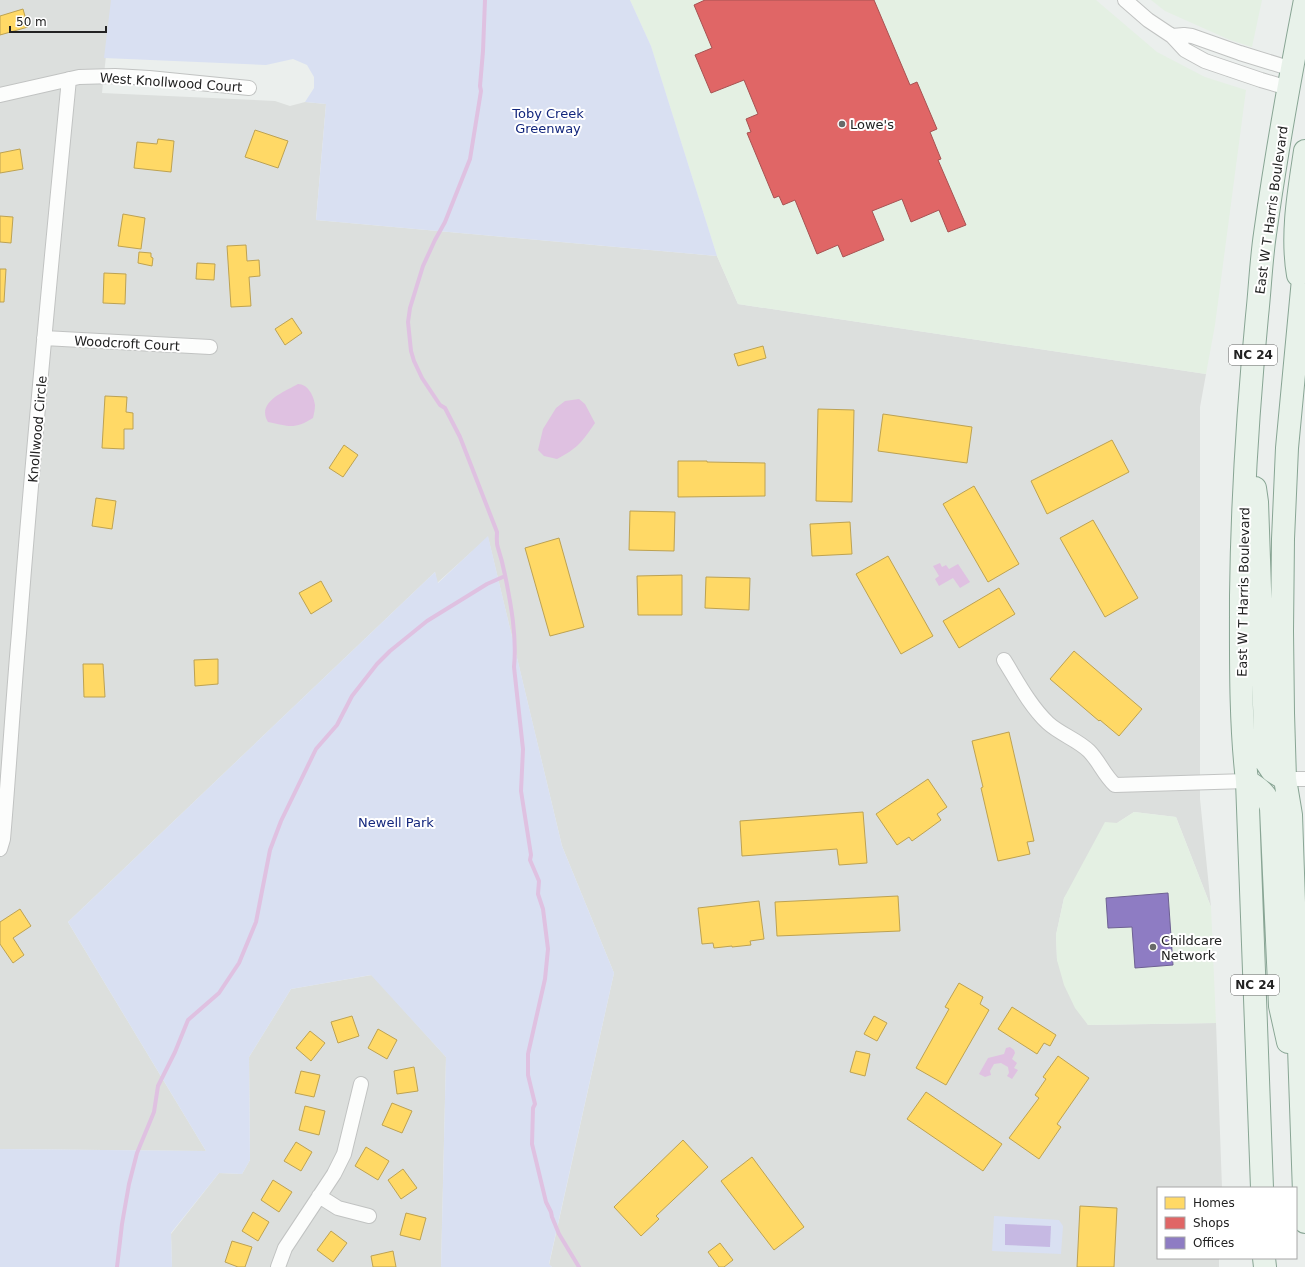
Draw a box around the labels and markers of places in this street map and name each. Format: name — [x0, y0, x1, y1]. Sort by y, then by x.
place label: Lowe's — [850, 117, 894, 132]
marker: Lowe's — [837, 119, 847, 129]
place label: Childcare Network — [1161, 933, 1222, 963]
marker: Childcare Network — [1148, 942, 1158, 952]

